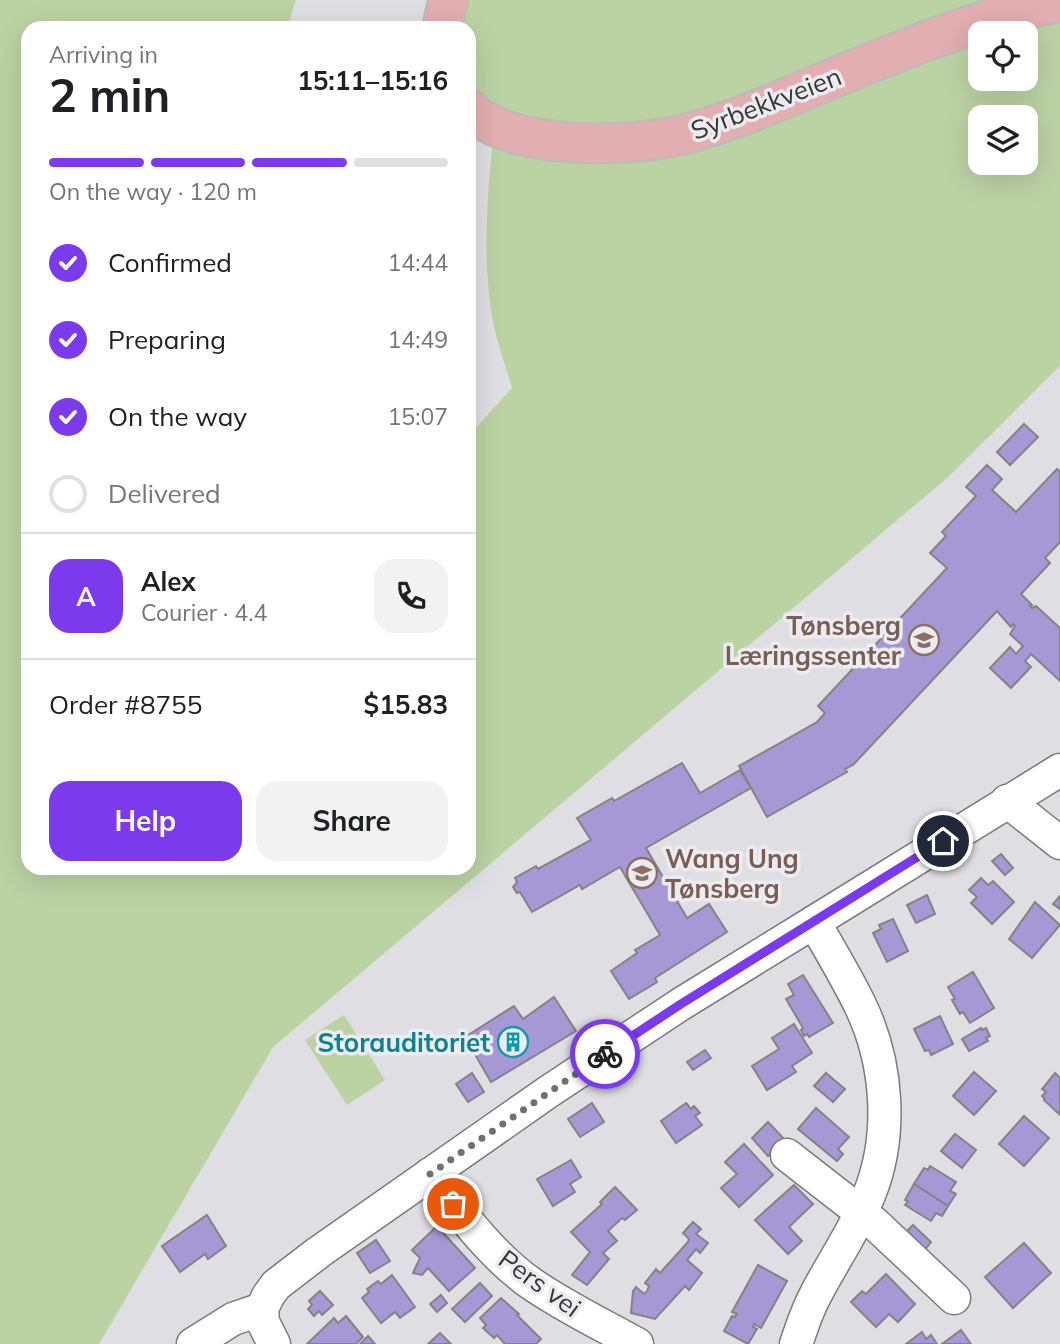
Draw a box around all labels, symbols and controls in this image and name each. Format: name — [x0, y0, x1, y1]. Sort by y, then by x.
map controls — [968, 21, 1038, 175]
button: locate — [968, 21, 1038, 91]
text: Arriving in — [49, 40, 158, 69]
street label: Syrbekkveien — [686, 59, 846, 147]
text: 15:11–15:16 — [297, 64, 448, 97]
text: 2 min — [49, 66, 170, 124]
button: layers — [968, 105, 1038, 175]
text: On the way · 120 m — [49, 177, 257, 206]
icon: check — [49, 244, 87, 282]
text: Confirmed — [108, 246, 232, 279]
text: 14:44 — [388, 248, 448, 277]
icon: check — [49, 321, 87, 359]
text: Preparing — [108, 323, 226, 356]
text: 14:49 — [388, 325, 448, 354]
icon: check — [49, 398, 87, 436]
text: On the way — [108, 400, 247, 433]
text: 15:07 — [388, 402, 448, 431]
text: Delivered — [108, 477, 221, 510]
button: phone — [374, 559, 448, 633]
text: Alex — [141, 565, 196, 598]
text: A — [76, 580, 96, 613]
text: Courier · 4.4 — [141, 598, 267, 627]
place label: Tønsberg Læringssenter — [725, 609, 902, 672]
school or university icon: Tønsberg Læringssenter — [907, 623, 941, 657]
text: Order #8755 — [49, 688, 202, 721]
text: $15.83 — [364, 688, 448, 721]
button: Help — [49, 781, 242, 861]
button: Share — [256, 781, 448, 861]
pin — [913, 811, 973, 871]
icon: home — [924, 822, 962, 860]
place label: Wang Ung Tønsberg — [665, 842, 799, 905]
school or university icon: Wang Ung Tønsberg — [625, 856, 659, 890]
courier — [570, 1019, 640, 1089]
building icon: Storauditoriet — [496, 1025, 530, 1059]
place label: Storauditoriet — [317, 1026, 490, 1059]
icon: bike — [586, 1035, 624, 1073]
pin — [423, 1174, 483, 1234]
icon: bag — [434, 1185, 472, 1223]
street label: Pers vei — [493, 1242, 587, 1324]

